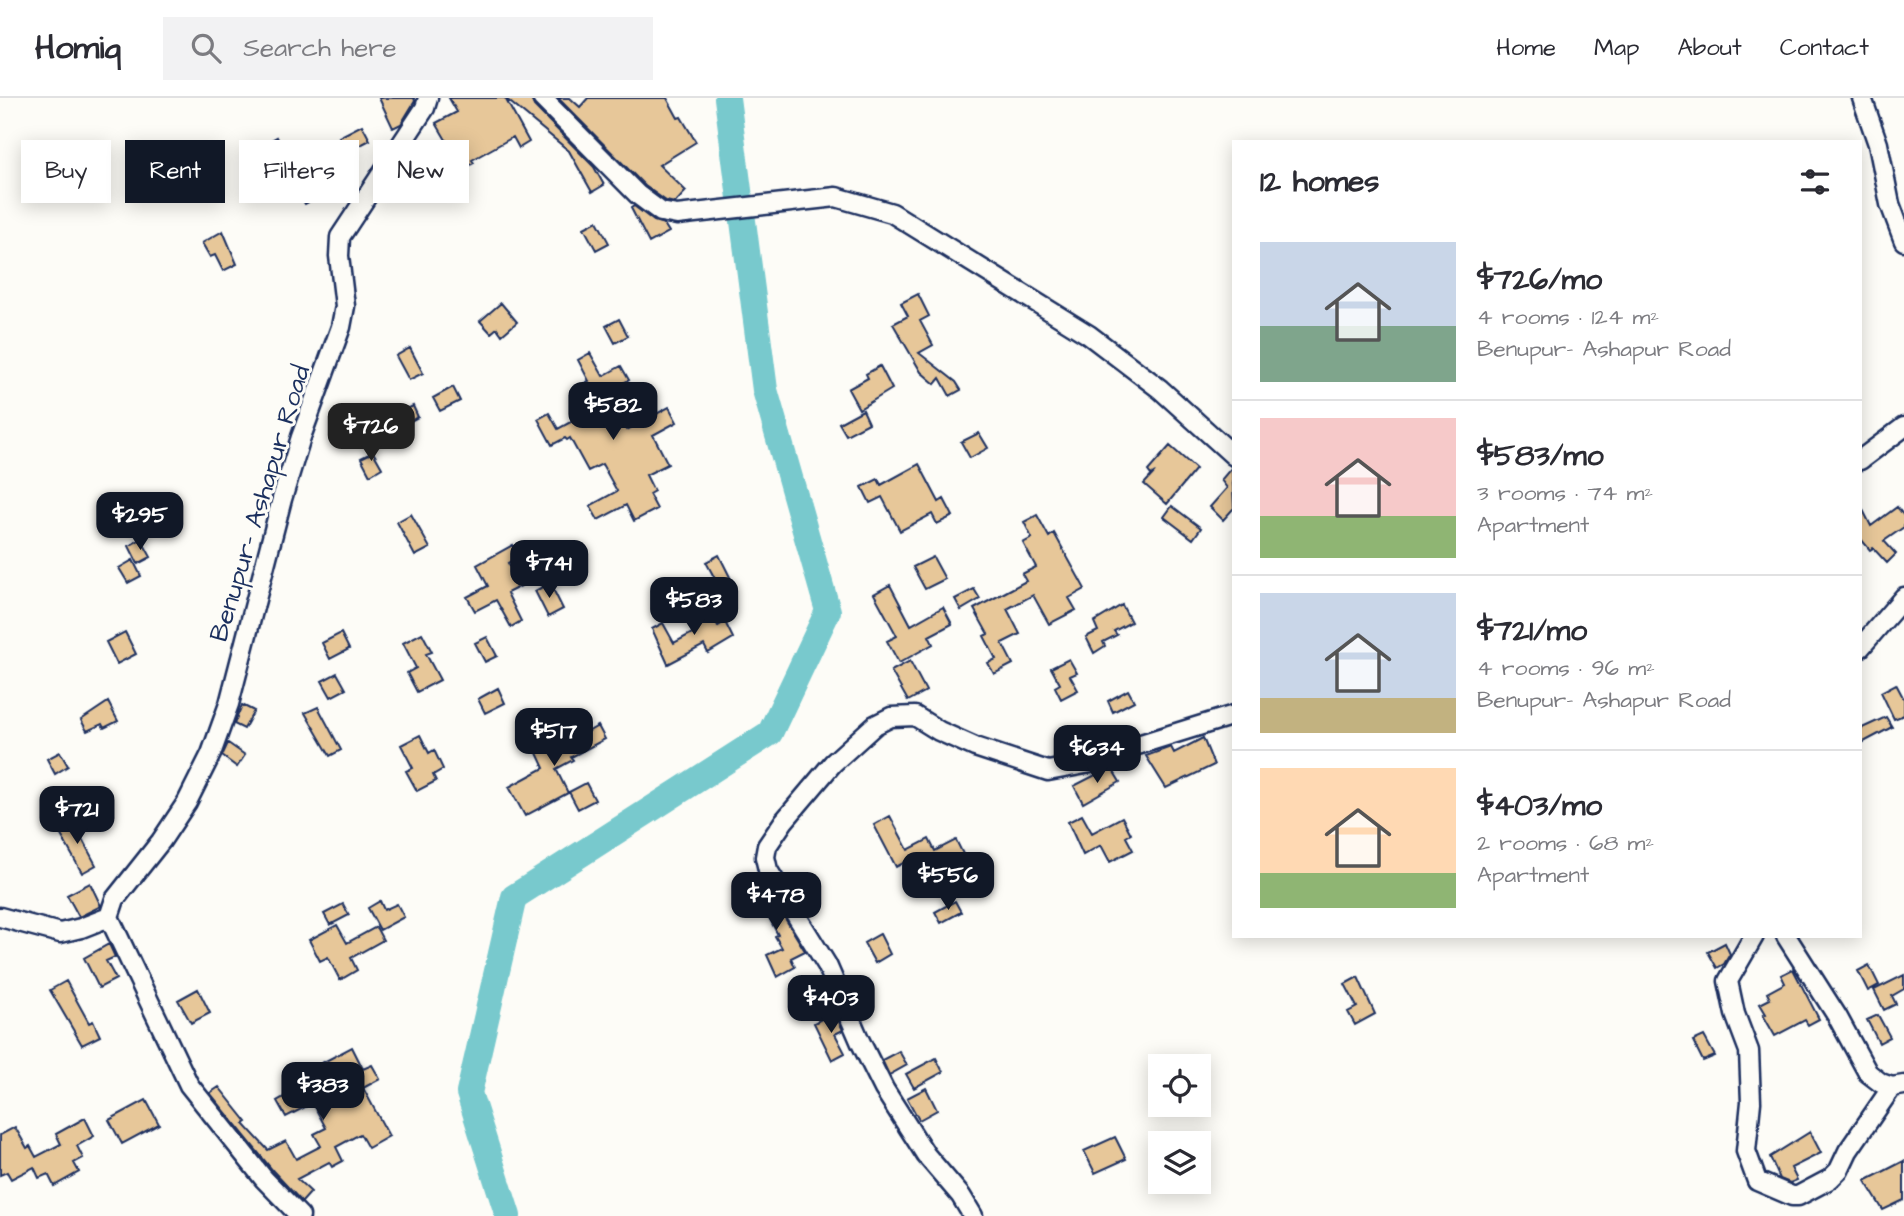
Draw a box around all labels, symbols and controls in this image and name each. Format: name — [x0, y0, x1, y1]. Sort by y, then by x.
search box — [163, 17, 653, 80]
text: Homiq — [35, 25, 121, 71]
icon: search — [187, 29, 225, 67]
text: Search here — [243, 30, 397, 66]
text: Home — [1496, 31, 1556, 65]
text: Map — [1594, 31, 1639, 65]
text: About — [1677, 31, 1742, 65]
text: Contact — [1780, 31, 1869, 65]
chip: Buy — [21, 140, 111, 203]
chip: Rent — [125, 140, 225, 203]
chip: Filters — [239, 140, 359, 203]
chip: New — [373, 140, 469, 203]
text: 12 homes — [1260, 161, 1379, 203]
icon: filters — [1796, 163, 1834, 201]
text: $726/mo — [1477, 259, 1602, 301]
icon: home — [1316, 270, 1400, 354]
text: 4 rooms · 124 m² — [1477, 301, 1659, 333]
text: Benupur- Ashapur Road — [1477, 333, 1731, 365]
street label: Benupur- Ashapur Road — [201, 361, 319, 646]
pin: $582 — [572, 382, 654, 442]
text: $582 — [584, 389, 642, 421]
pin: $726 — [330, 404, 412, 463]
text: $726 — [344, 410, 398, 442]
text: $583/mo — [1477, 435, 1604, 477]
icon: home — [1316, 446, 1400, 530]
text: 3 rooms · 74 m² — [1477, 477, 1653, 509]
pin: $295 — [99, 492, 181, 552]
text: $295 — [112, 499, 168, 531]
text: Apartment — [1477, 509, 1589, 541]
pin: $741 — [508, 540, 590, 600]
text: $741 — [526, 547, 572, 579]
pin: $583 — [653, 578, 735, 637]
text: $583 — [666, 584, 722, 616]
text: $721/mo — [1477, 610, 1587, 652]
icon: home — [1316, 621, 1400, 705]
text: 4 rooms · 96 m² — [1477, 652, 1655, 684]
text: Benupur- Ashapur Road — [1477, 684, 1731, 716]
pin: $517 — [513, 708, 595, 768]
text: $517 — [531, 715, 577, 747]
pin: $634 — [1056, 726, 1138, 785]
text: $634 — [1070, 732, 1124, 764]
text: $403/mo — [1477, 785, 1602, 827]
pin: $721 — [36, 786, 118, 846]
text: $721 — [55, 793, 99, 825]
icon: home — [1316, 796, 1400, 880]
text: 2 rooms · 68 m² — [1477, 827, 1654, 859]
pin: $556 — [907, 852, 989, 912]
text: $556 — [918, 859, 978, 891]
text: Apartment — [1477, 859, 1589, 891]
pin: $478 — [735, 872, 817, 932]
text: $478 — [747, 879, 805, 911]
pin: $403 — [790, 976, 872, 1035]
text: $403 — [804, 982, 858, 1014]
map controls — [1148, 1054, 1211, 1194]
button: locate — [1148, 1054, 1211, 1117]
pin: $383 — [282, 1062, 364, 1122]
text: $383 — [297, 1069, 349, 1101]
button: layers — [1148, 1131, 1211, 1194]

